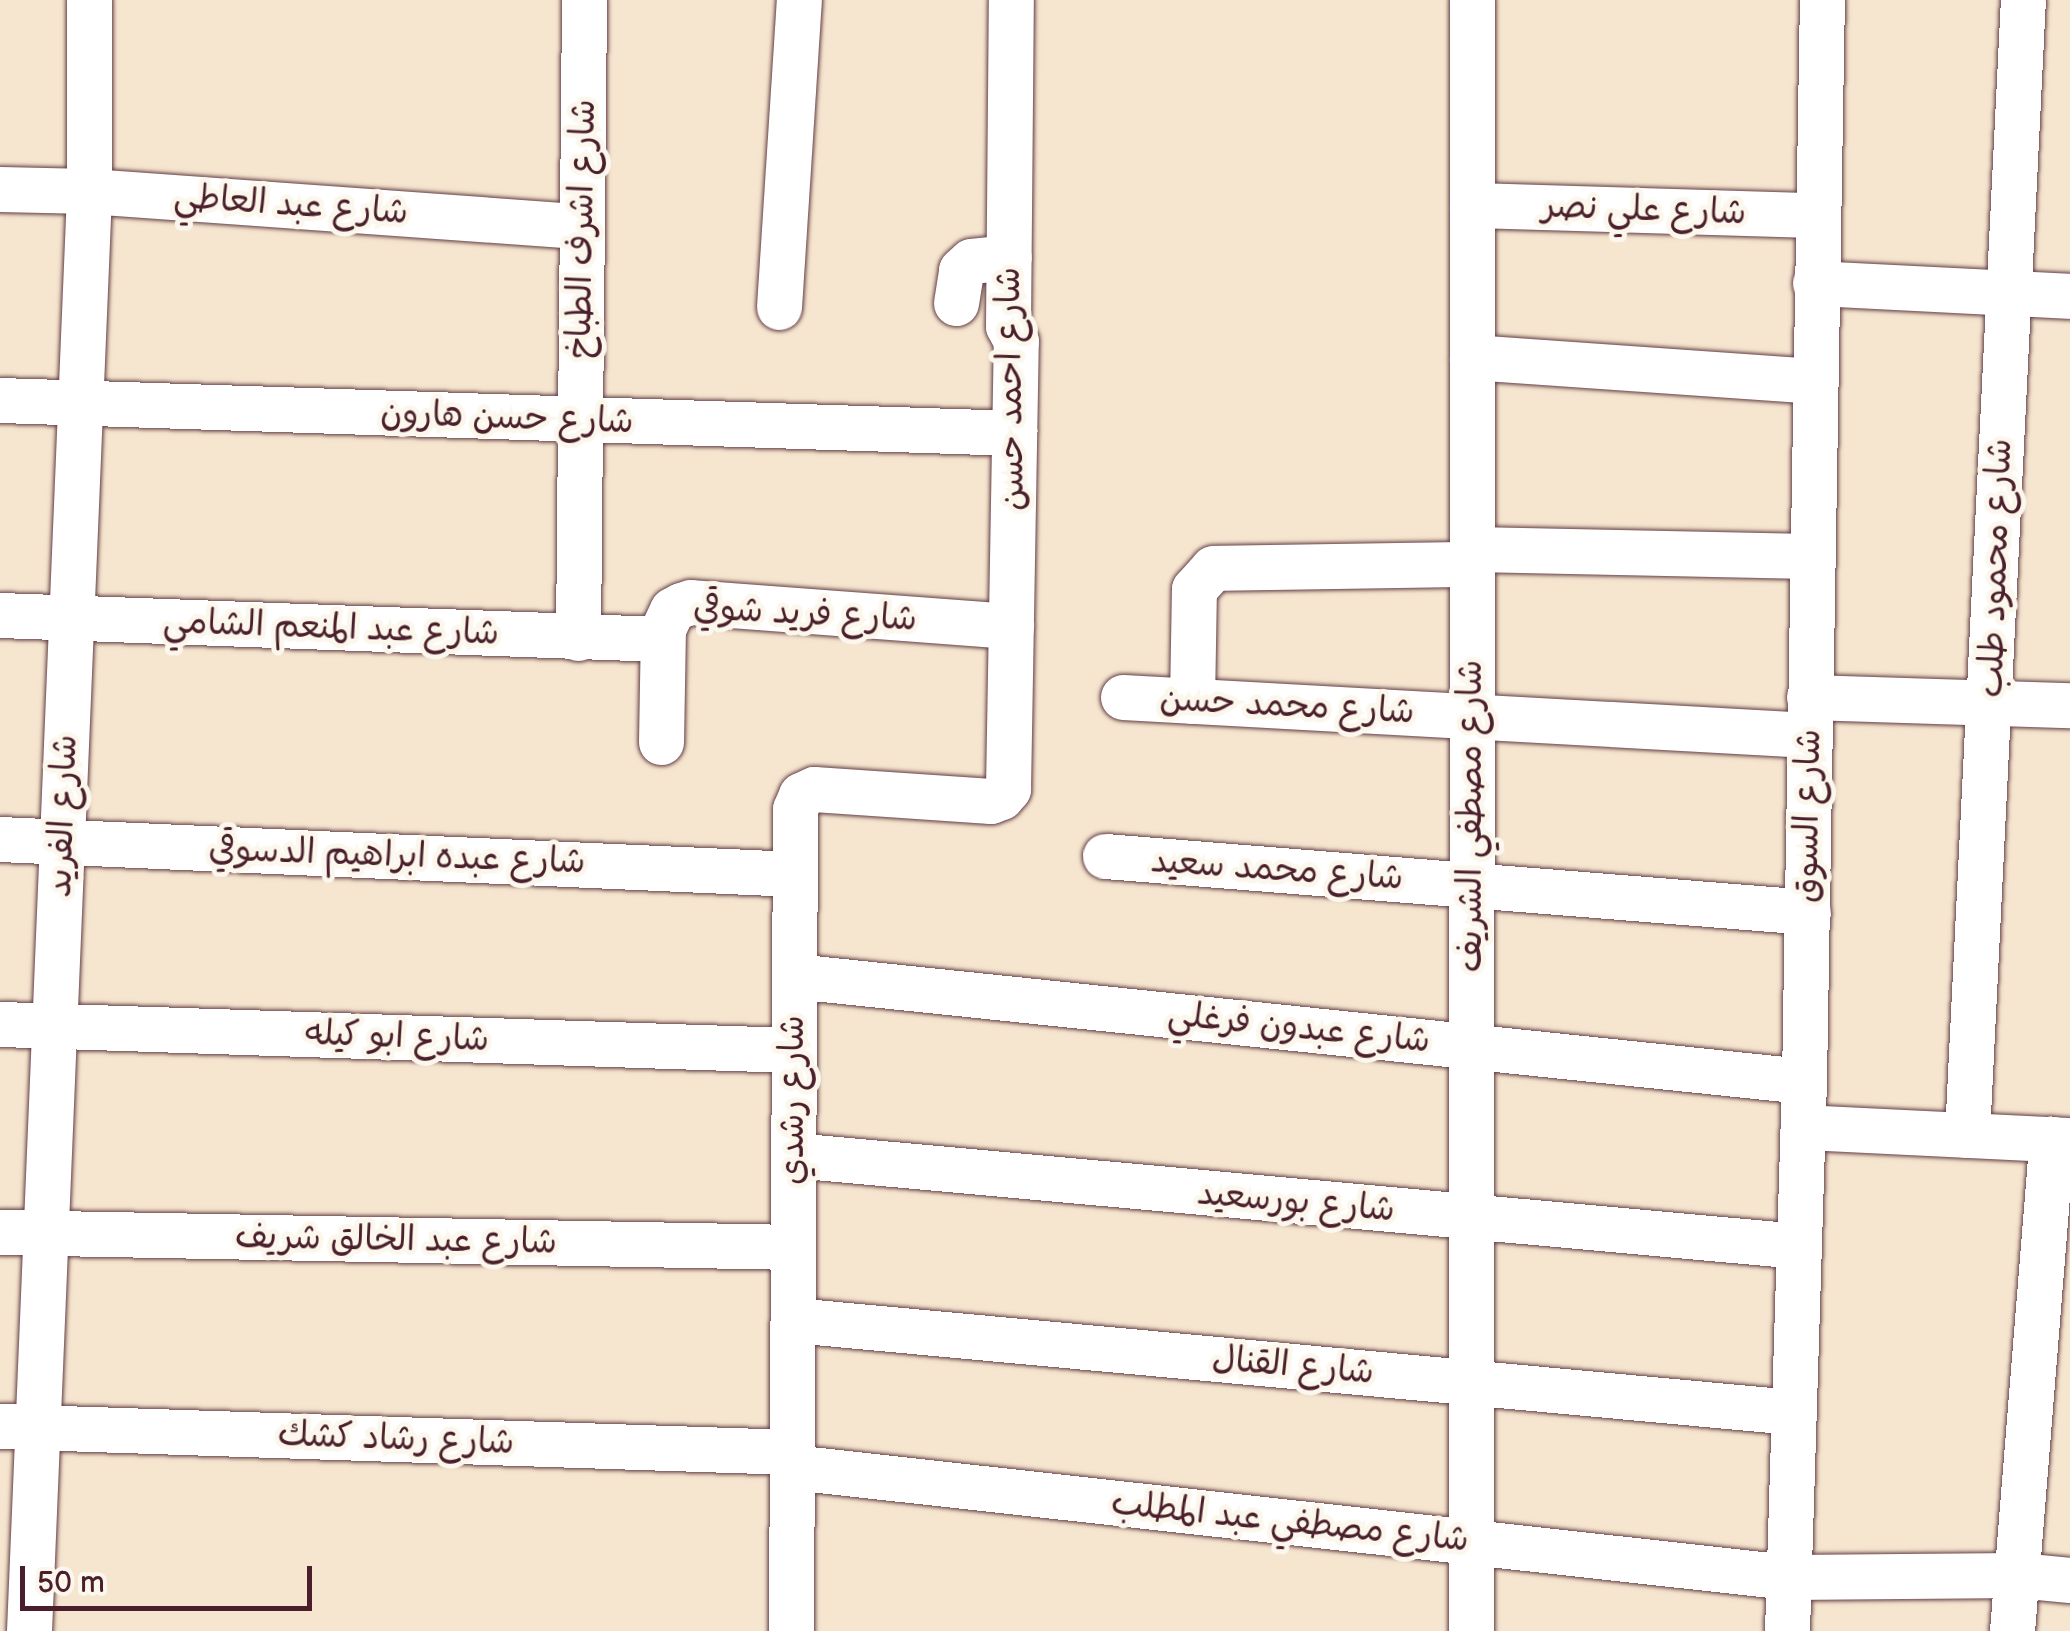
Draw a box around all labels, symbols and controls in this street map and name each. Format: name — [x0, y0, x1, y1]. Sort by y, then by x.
street label: شارع اشرف الطباخ — [559, 99, 605, 359]
street label: شارع عبد العاطي — [172, 176, 410, 234]
street label: شارع علي نصر — [1541, 185, 1747, 235]
street label: شارع احمد حسن — [988, 267, 1034, 511]
street label: شارع حسن هارون — [380, 393, 634, 443]
street label: شارع محمود طلب — [1970, 438, 2022, 698]
street label: شارع فريد شوقي — [692, 587, 918, 641]
street label: شارع عبد المنعم الشامي — [162, 601, 500, 655]
street label: شارع مصطفي الشريف — [1450, 660, 1492, 972]
street label: شارع محمد حسن — [1159, 678, 1415, 734]
street label: شارع السوق — [1785, 729, 1831, 903]
street label: شارع الفريد — [39, 734, 87, 898]
street label: شارع عبده ابراهيم الدسوقي — [208, 828, 586, 884]
street label: شارع محمد سعيد — [1149, 840, 1405, 900]
street label: شارع عبدون فرغلي — [1166, 993, 1432, 1063]
street label: شارع ابو كيله — [304, 1013, 490, 1061]
street label: شارع رشدي — [772, 1015, 814, 1185]
street label: شارع بورسعيد — [1195, 1172, 1397, 1232]
street label: شارع عبد الخالق شريف — [235, 1216, 557, 1264]
street label: شارع القنال — [1210, 1338, 1376, 1394]
street label: شارع رشاد كشك — [277, 1414, 515, 1464]
street label: شارع مصطفي عبد المطلب — [1109, 1482, 1471, 1562]
scale bar — [25, 1546, 318, 1608]
text: 50 m — [37, 1565, 105, 1601]

